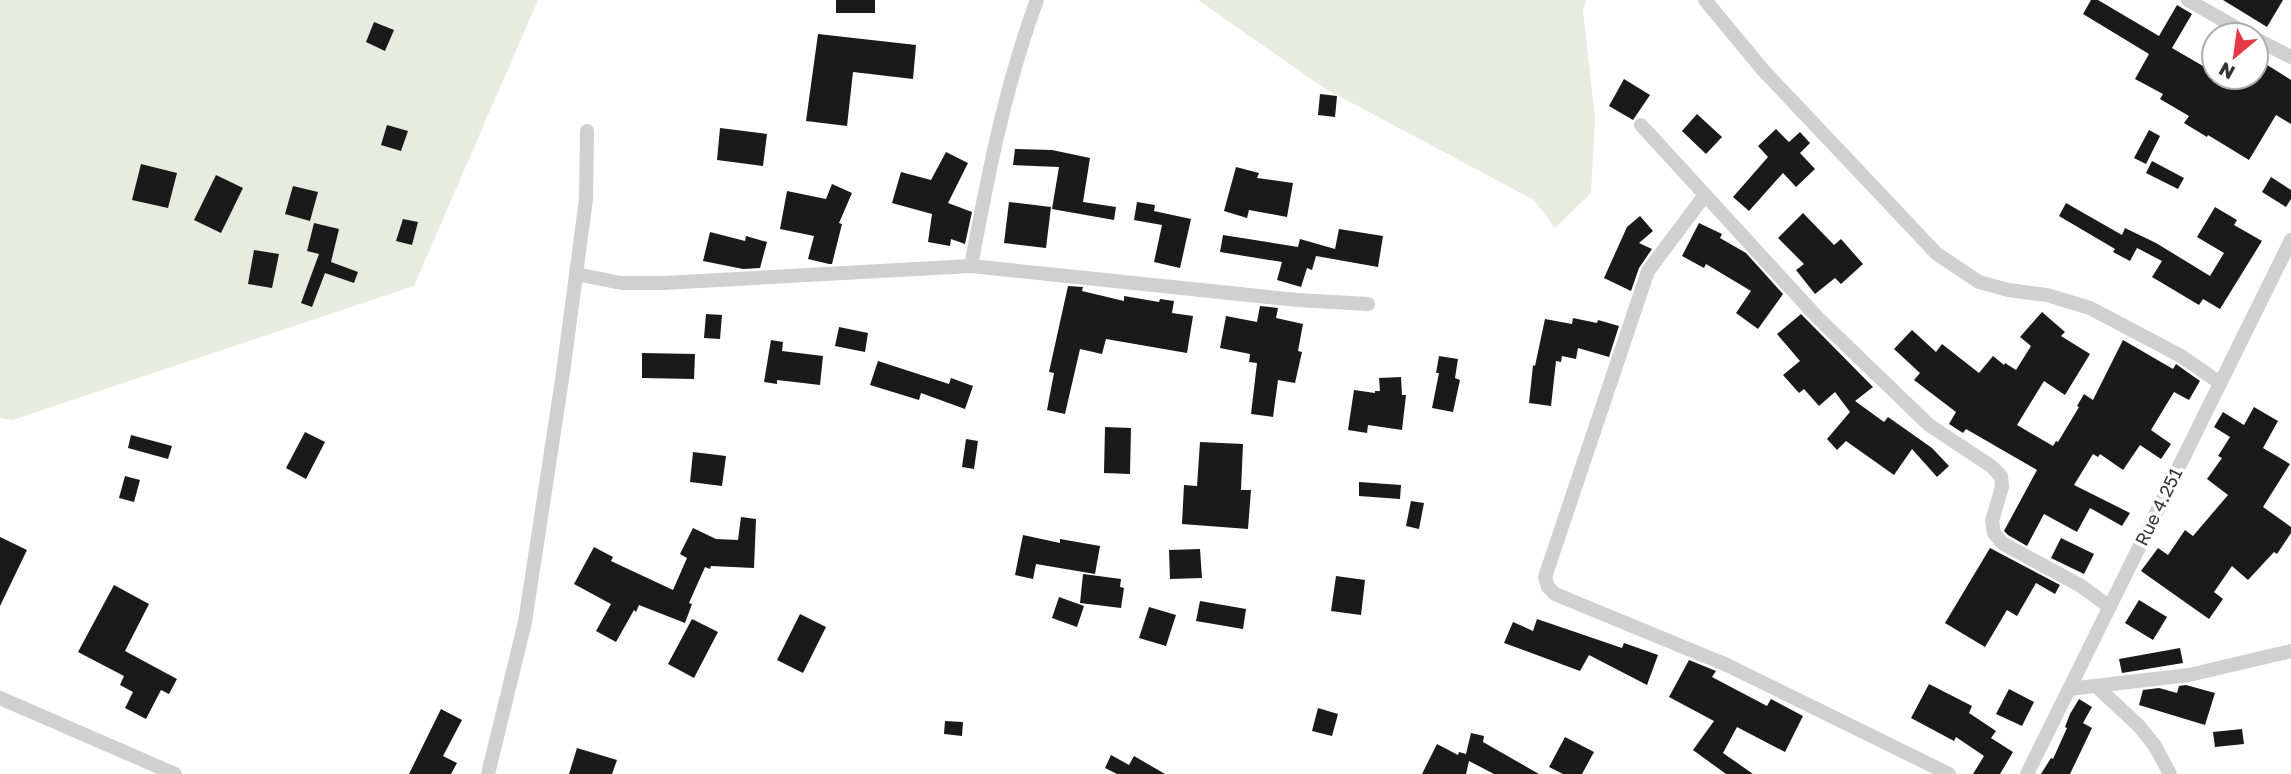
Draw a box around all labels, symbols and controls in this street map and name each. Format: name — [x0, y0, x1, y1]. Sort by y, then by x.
north arrow — [2200, 21, 2270, 91]
text: N — [2215, 58, 2238, 85]
street label: Rue 4.251 — [2130, 464, 2186, 549]

